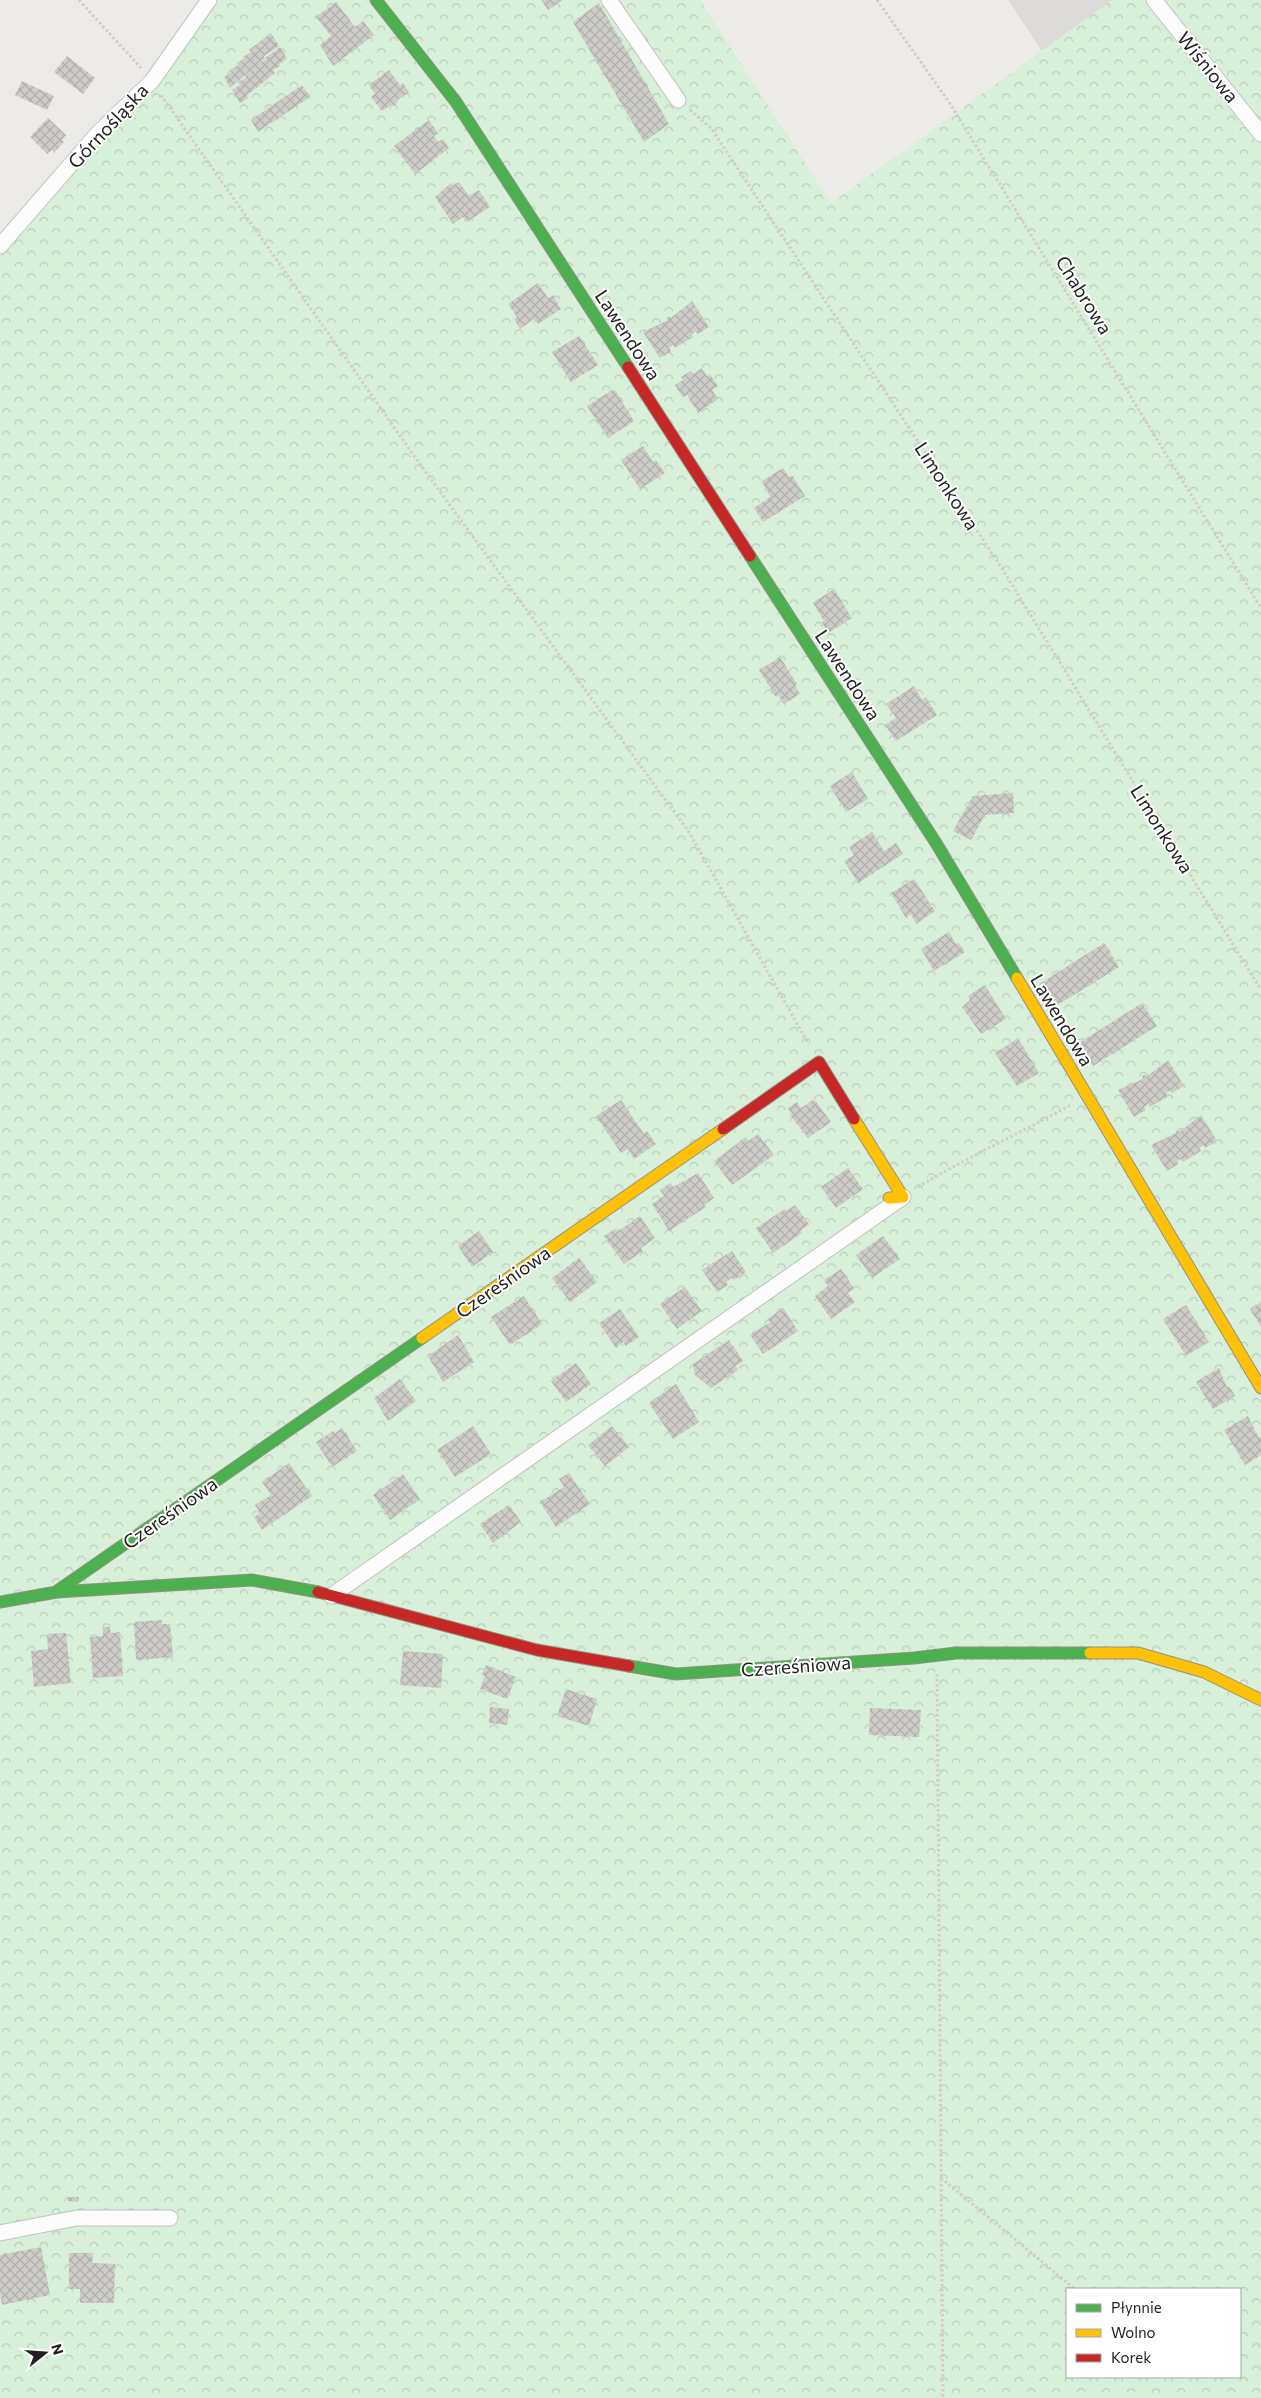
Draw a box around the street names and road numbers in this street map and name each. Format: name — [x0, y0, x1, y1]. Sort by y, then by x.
street label: Wiśniowa — [1173, 27, 1244, 107]
street label: Górnośląska — [63, 79, 153, 173]
street label: Chabrowa — [1051, 251, 1118, 338]
street label: Lawendowa — [591, 285, 666, 384]
street label: Limonkowa — [910, 437, 984, 534]
street label: Lawendowa — [811, 625, 886, 724]
street label: Limonkowa — [1126, 780, 1199, 877]
street label: Lawendowa — [1026, 970, 1099, 1070]
street label: Czereśniowa — [451, 1241, 554, 1323]
street label: Czereśniowa — [118, 1472, 221, 1554]
street label: Czereśniowa — [740, 1650, 852, 1681]

